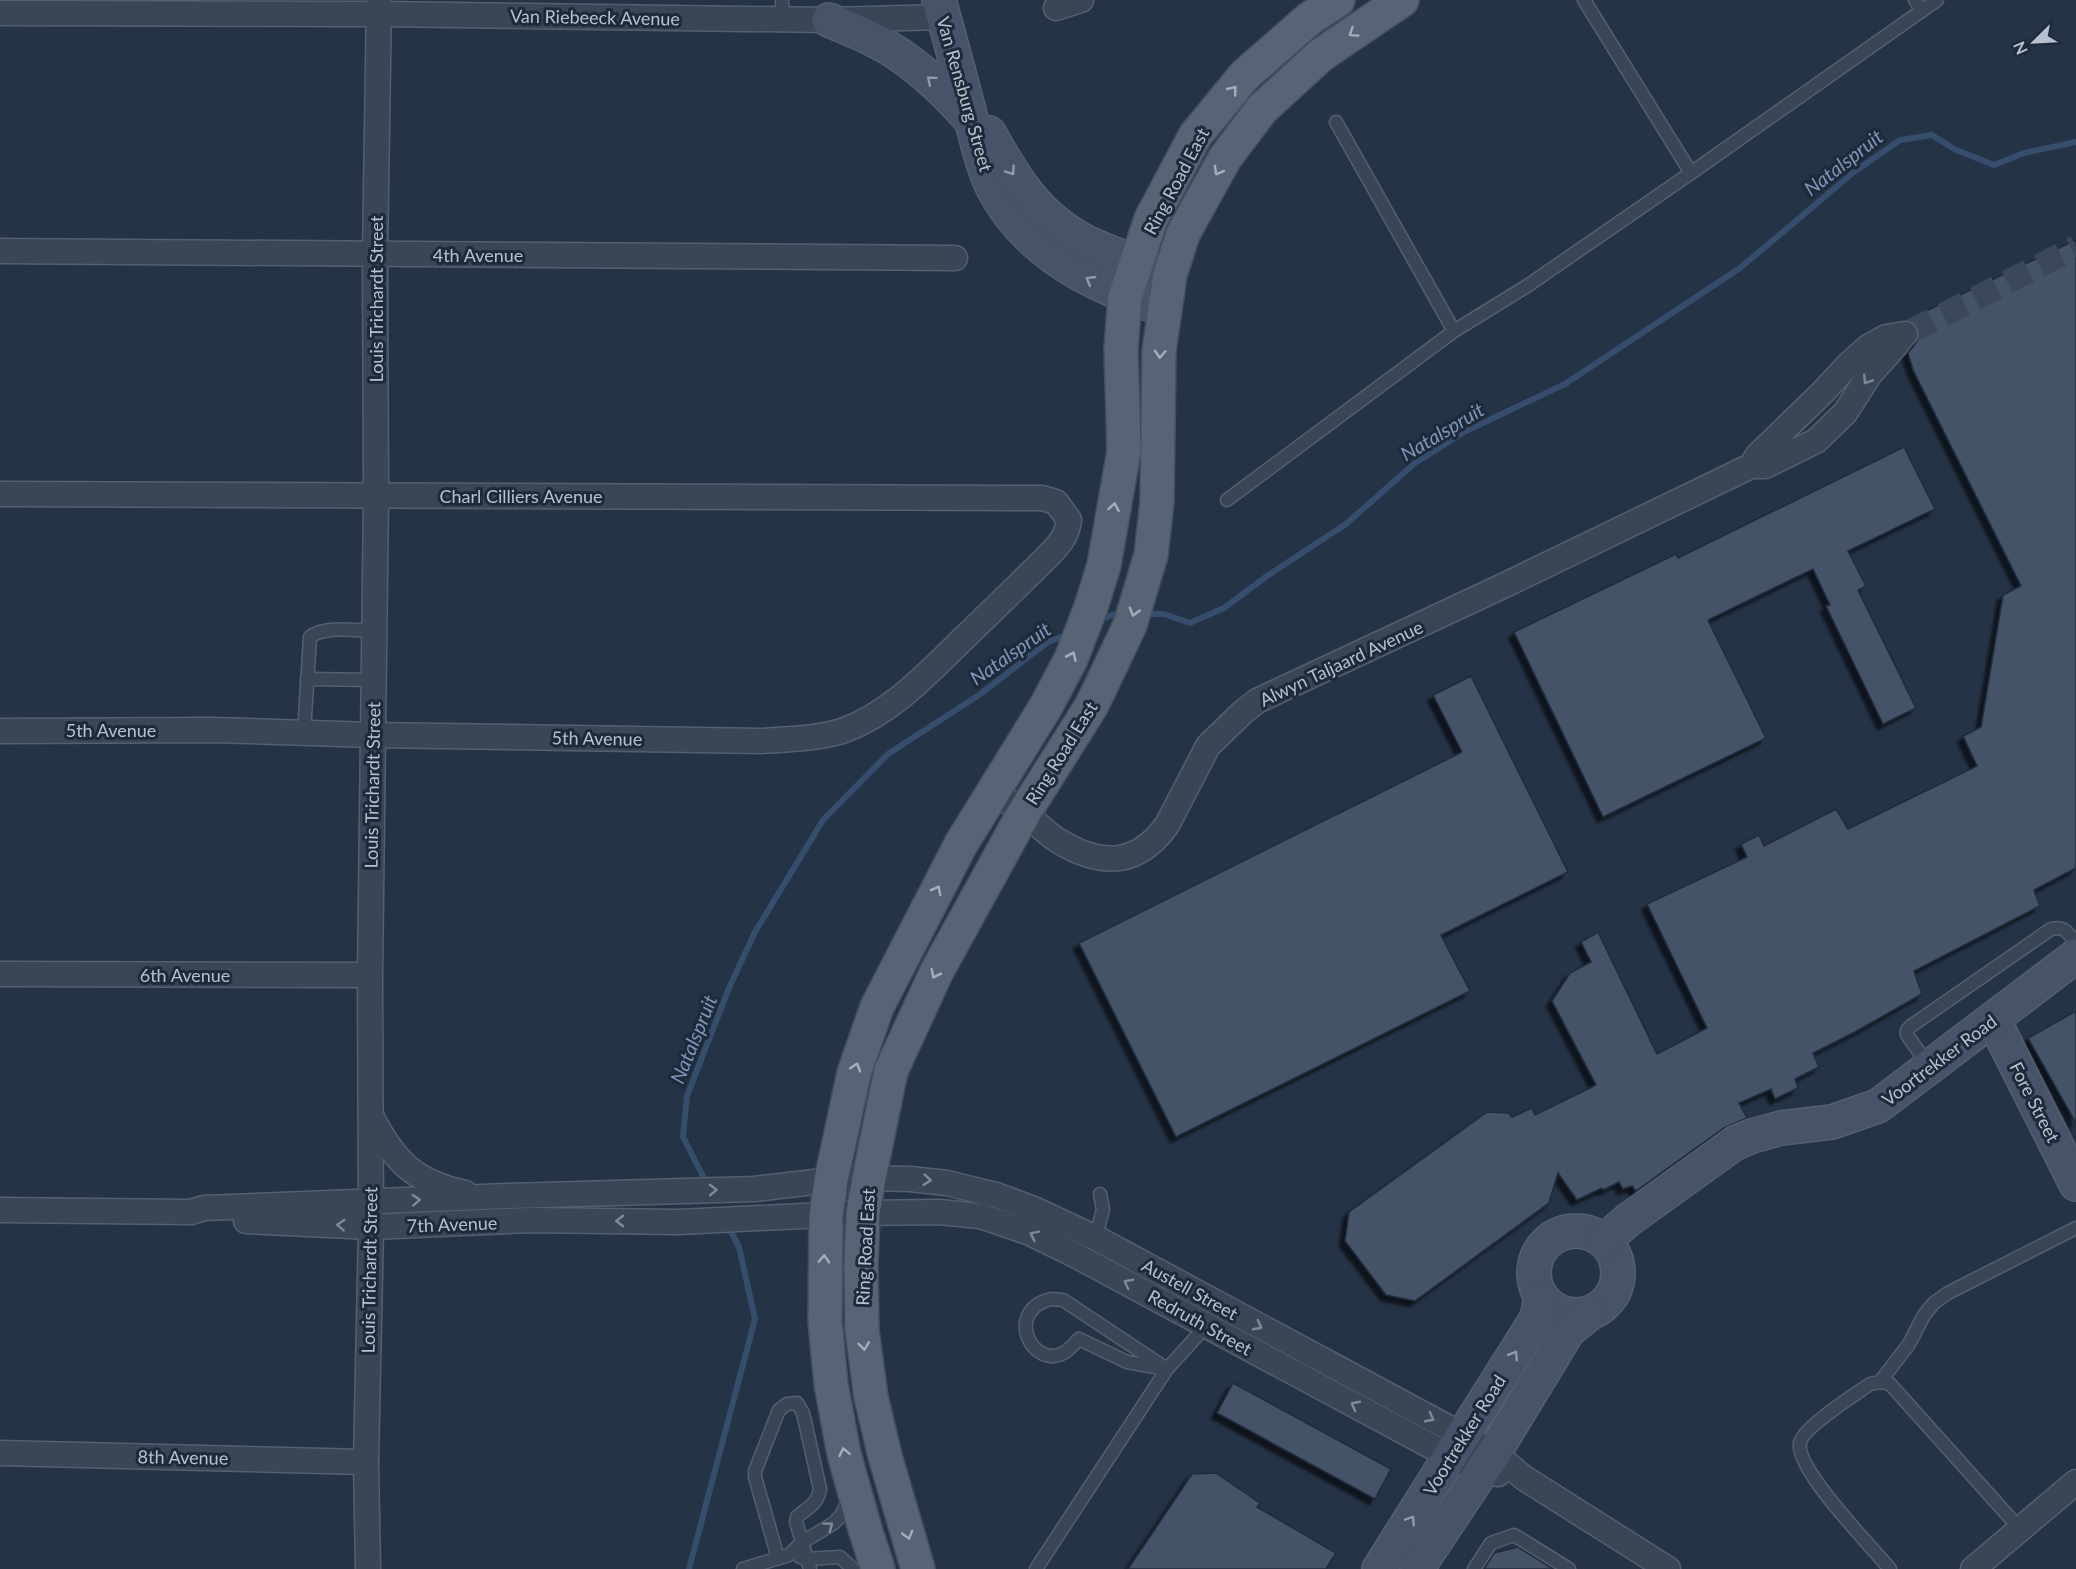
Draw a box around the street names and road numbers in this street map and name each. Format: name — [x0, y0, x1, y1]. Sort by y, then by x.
street label: Van Riebeeck Avenue — [510, 5, 680, 29]
street label: Van Rensburg Street — [932, 14, 998, 175]
street label: Ring Road East — [1139, 123, 1214, 238]
street label: Louis Trichardt Street — [365, 215, 387, 382]
street label: 4th Avenue — [433, 244, 523, 266]
street label: Charl Cilliers Avenue — [440, 485, 602, 507]
street label: Alwyn Taljaard Avenue — [1256, 615, 1426, 711]
street label: Ring Road East — [1021, 697, 1102, 809]
street label: Louis Trichardt Street — [360, 701, 384, 869]
street label: 5th Avenue — [66, 719, 156, 741]
street label: 5th Avenue — [552, 726, 642, 750]
street label: 6th Avenue — [140, 964, 230, 986]
street label: Voortrekker Road — [1877, 1010, 2001, 1110]
street label: Fore Street — [2005, 1058, 2065, 1146]
street label: Louis Trichardt Street — [357, 1186, 381, 1354]
street label: Ring Road East — [851, 1187, 879, 1306]
street label: 7th Avenue — [406, 1211, 498, 1237]
street label: Austell Street — [1138, 1254, 1242, 1325]
street label: Redruth Street — [1144, 1284, 1256, 1360]
street label: Voortrekker Road — [1418, 1371, 1510, 1499]
street label: 8th Avenue — [138, 1445, 228, 1469]

